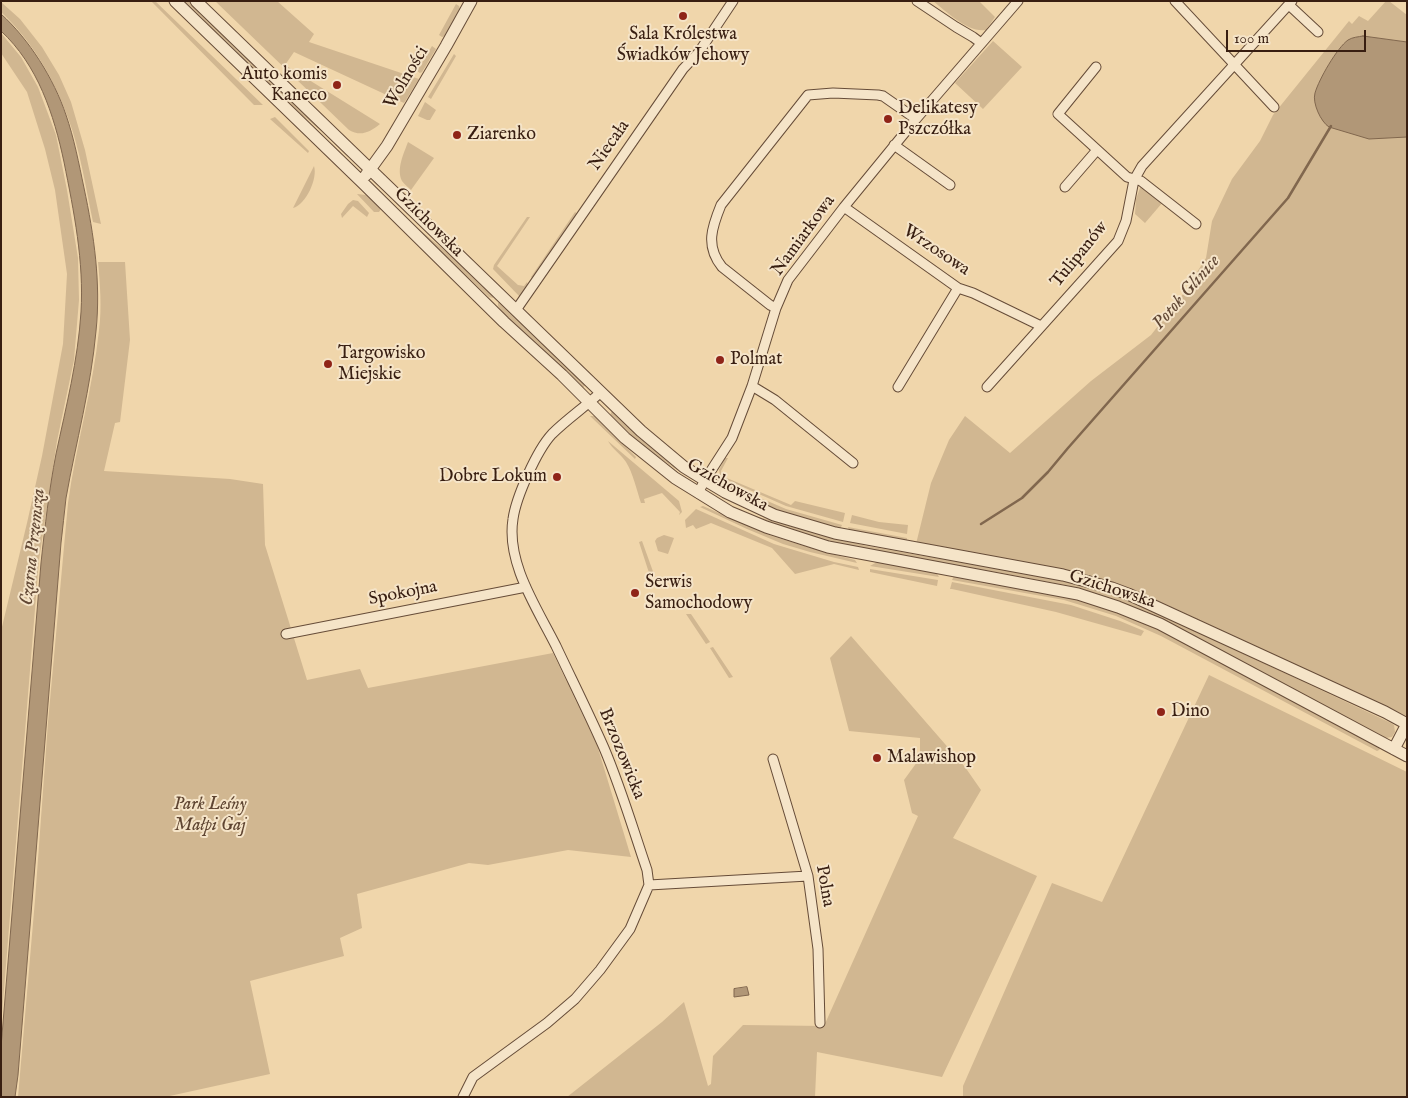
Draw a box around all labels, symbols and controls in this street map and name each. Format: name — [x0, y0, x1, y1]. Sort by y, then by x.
marker: Sala Królestwa Świadków Jehowy — [677, 10, 689, 22]
scale bar — [1228, 20, 1368, 52]
place label: Sala Królestwa Świadków Jehowy — [617, 24, 749, 66]
text: 100 m — [1234, 29, 1269, 48]
street label: Wolności — [380, 43, 434, 113]
place label: Auto komis Kaneco — [242, 64, 327, 106]
marker: Auto komis Kaneco — [331, 79, 343, 91]
place label: Delikatesy Pszczółka — [898, 98, 977, 140]
marker: Delikatesy Pszczółka — [882, 113, 894, 125]
street label: Niecała — [585, 117, 635, 175]
place label: Ziarenko — [467, 124, 536, 146]
marker: Ziarenko — [451, 129, 463, 141]
street label: Gzichowska — [389, 184, 467, 262]
street label: Namiarkowa — [767, 191, 841, 281]
street label: Tulipanów — [1047, 217, 1113, 293]
street label: Wrzosowa — [898, 221, 974, 281]
water label: Potok Glinice — [1148, 251, 1226, 335]
place label: Targowisko Miejskie — [338, 343, 425, 386]
place label: Polmat — [730, 349, 782, 371]
marker: Polmat — [714, 354, 726, 366]
marker: Targowisko Miejskie — [322, 358, 334, 370]
street label: Gzichowska — [683, 455, 771, 517]
place label: Dobre Lokum — [439, 466, 547, 488]
marker: Dobre Lokum — [551, 471, 563, 483]
water label: Czarna Przemsza — [17, 488, 51, 606]
street label: Gzichowska — [1066, 566, 1158, 614]
place label: Serwis Samochodowy — [645, 572, 752, 614]
street label: Spokojna — [367, 577, 439, 611]
marker: Serwis Samochodowy — [629, 587, 641, 599]
place label: Dino — [1171, 701, 1210, 723]
street label: Brzozowicka — [593, 705, 649, 803]
marker: Dino — [1155, 706, 1167, 718]
place label: Malawishop — [887, 747, 976, 769]
marker: Malawishop — [871, 752, 883, 764]
park label: Park Leśny Małpi Gaj — [174, 794, 246, 836]
street label: Polna — [810, 863, 838, 909]

